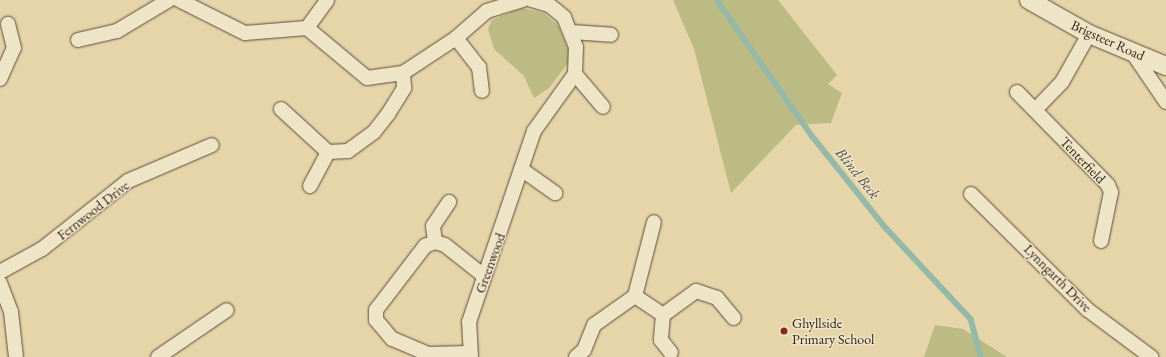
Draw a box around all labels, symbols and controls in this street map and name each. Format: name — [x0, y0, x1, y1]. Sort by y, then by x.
street label: Brigsteer Road — [1069, 16, 1147, 64]
street label: Tenterfield — [1057, 133, 1109, 187]
water label: Blind Beck — [832, 144, 884, 202]
street label: Fernwood Drive — [54, 177, 132, 243]
street label: Greenwood — [471, 231, 509, 295]
street label: Lynngarth Drive — [1021, 241, 1095, 315]
place label: Ghyllside Primary School — [792, 315, 874, 348]
marker: Ghyllside Primary School — [779, 326, 789, 336]

